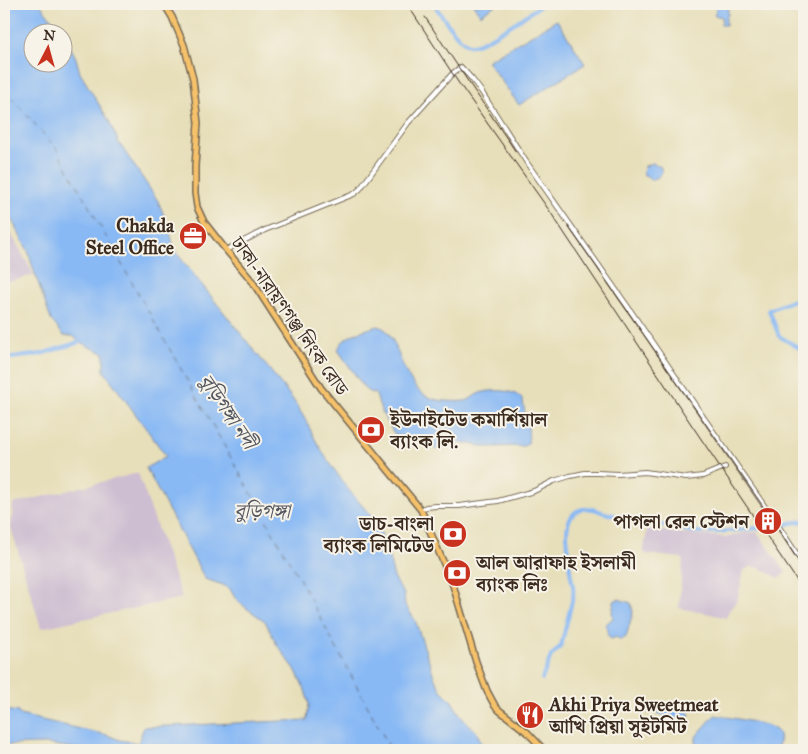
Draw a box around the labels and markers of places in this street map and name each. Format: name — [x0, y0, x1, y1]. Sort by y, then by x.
place label: Chakda Steel Office — [86, 214, 175, 259]
office icon: Chakda Steel Office — [178, 221, 208, 251]
place label: ইউনাইটেড কমার্শিয়াল ব্যাংক লি. — [389, 407, 548, 453]
bank icon: ইউনাইটেড কমার্শিয়াল ব্যাংক লি. — [356, 415, 386, 445]
building icon: পাগলা রেল স্টেশন — [753, 506, 783, 536]
place label: পাগলা রেল স্টেশন — [613, 510, 750, 533]
place label: ডাচ-বাংলা ব্যাংক লিমিটেড — [323, 512, 435, 557]
bank icon: ডাচ-বাংলা ব্যাংক লিমিটেড — [438, 519, 468, 549]
place label: আল আরাফাহ ইসলামী ব্যাংক লিঃ — [475, 550, 636, 596]
bank icon: আল আরাফাহ ইসলামী ব্যাংক লিঃ — [442, 558, 472, 588]
place label: Akhi Priya Sweetmeat আখি প্রিয়া সুইটমিট — [547, 693, 719, 738]
restaurant icon: Akhi Priya Sweetmeat আখি প্রিয়া সুইটমিট — [515, 700, 545, 730]

